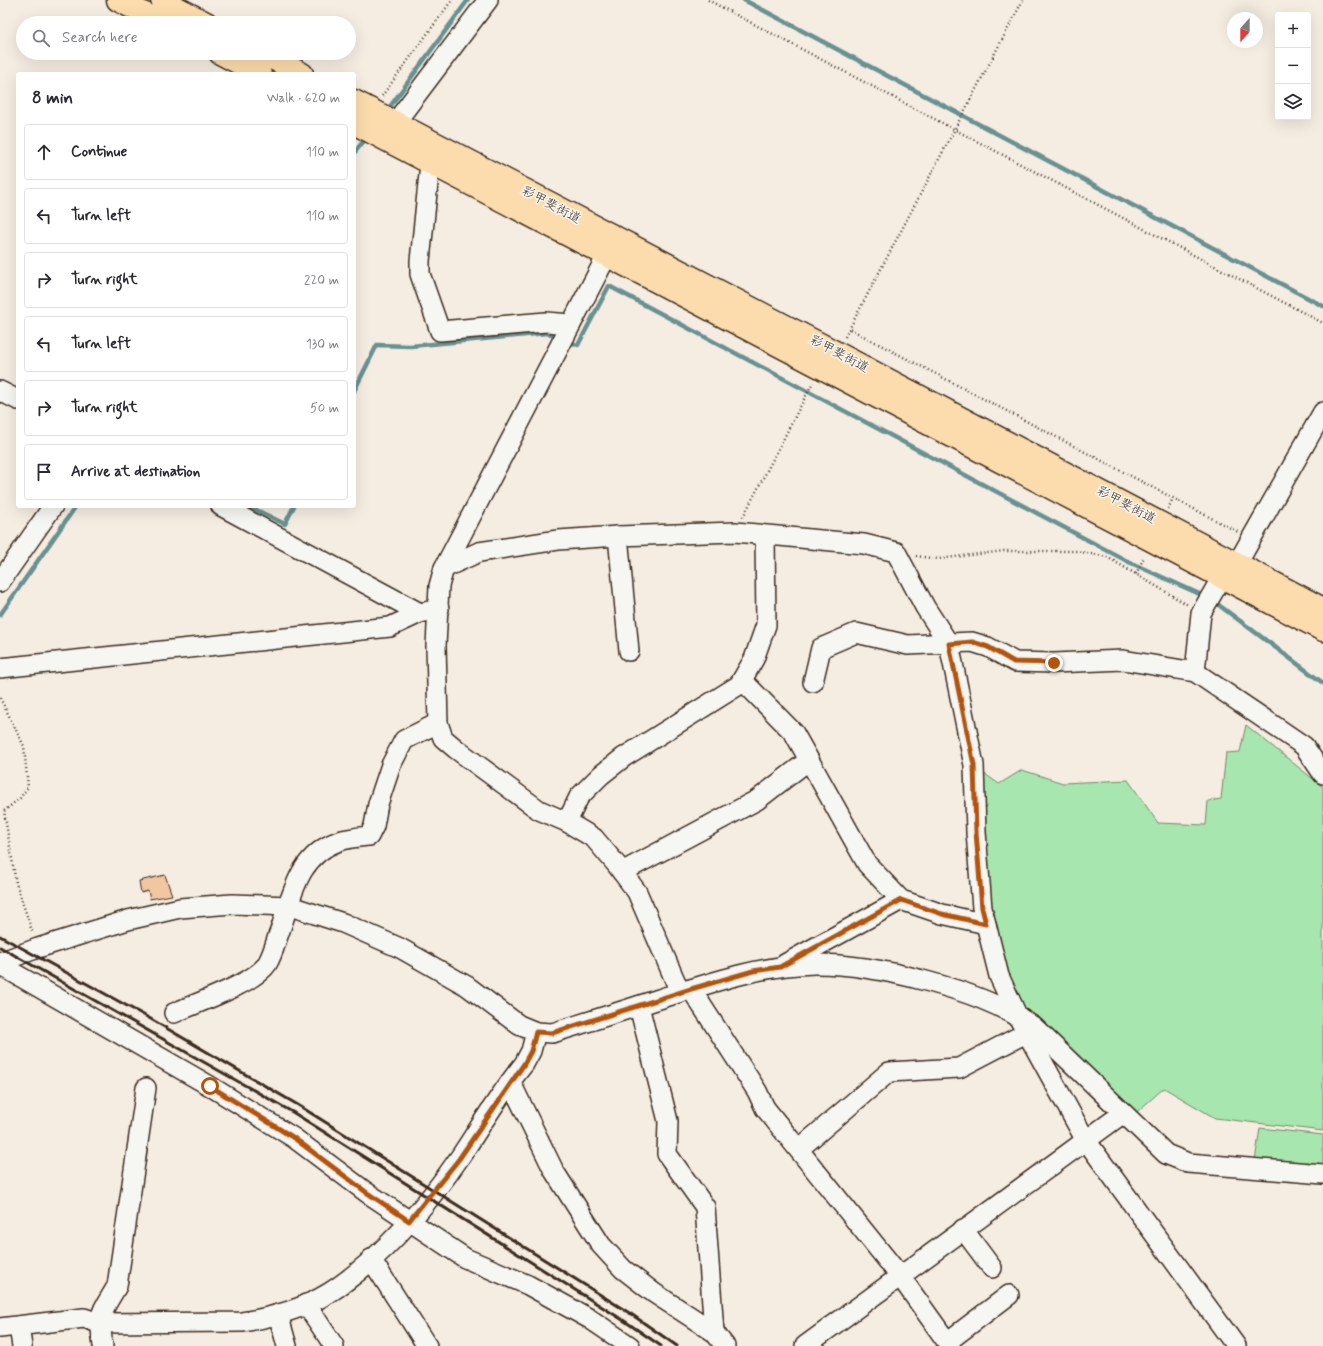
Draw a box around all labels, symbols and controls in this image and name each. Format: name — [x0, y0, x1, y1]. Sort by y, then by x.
north arrow — [1227, 12, 1263, 48]
map controls — [1275, 12, 1311, 120]
button: + — [1275, 12, 1311, 48]
search box — [16, 16, 356, 60]
icon: search — [30, 27, 52, 49]
text: Search here — [62, 28, 138, 48]
button: − — [1275, 48, 1311, 84]
button: layers — [1275, 84, 1311, 120]
text: 8 min — [32, 87, 73, 109]
text: Walk · 620 m — [267, 90, 340, 107]
icon: ahead — [33, 141, 55, 163]
text: Continue — [71, 142, 127, 162]
text: 110 m — [306, 144, 339, 161]
street label: 彩甲斐街道 — [518, 182, 584, 228]
icon: left — [33, 205, 55, 227]
text: Turn left — [71, 206, 131, 226]
text: 110 m — [306, 208, 339, 225]
icon: right — [33, 269, 55, 291]
text: Turn right — [71, 270, 138, 290]
text: 220 m — [304, 272, 339, 289]
street label: 彩甲斐街道 — [806, 331, 872, 377]
icon: left — [33, 333, 55, 355]
text: Turn left — [71, 334, 131, 354]
text: 130 m — [306, 336, 339, 353]
icon: right — [33, 397, 55, 419]
text: Turn right — [71, 398, 138, 418]
text: 50 m — [310, 400, 339, 417]
icon: arrive — [33, 461, 55, 483]
text: Arrive at destination — [71, 462, 200, 482]
street label: 彩甲斐街道 — [1093, 482, 1159, 528]
route end — [1045, 654, 1063, 672]
route start — [201, 1077, 219, 1095]

